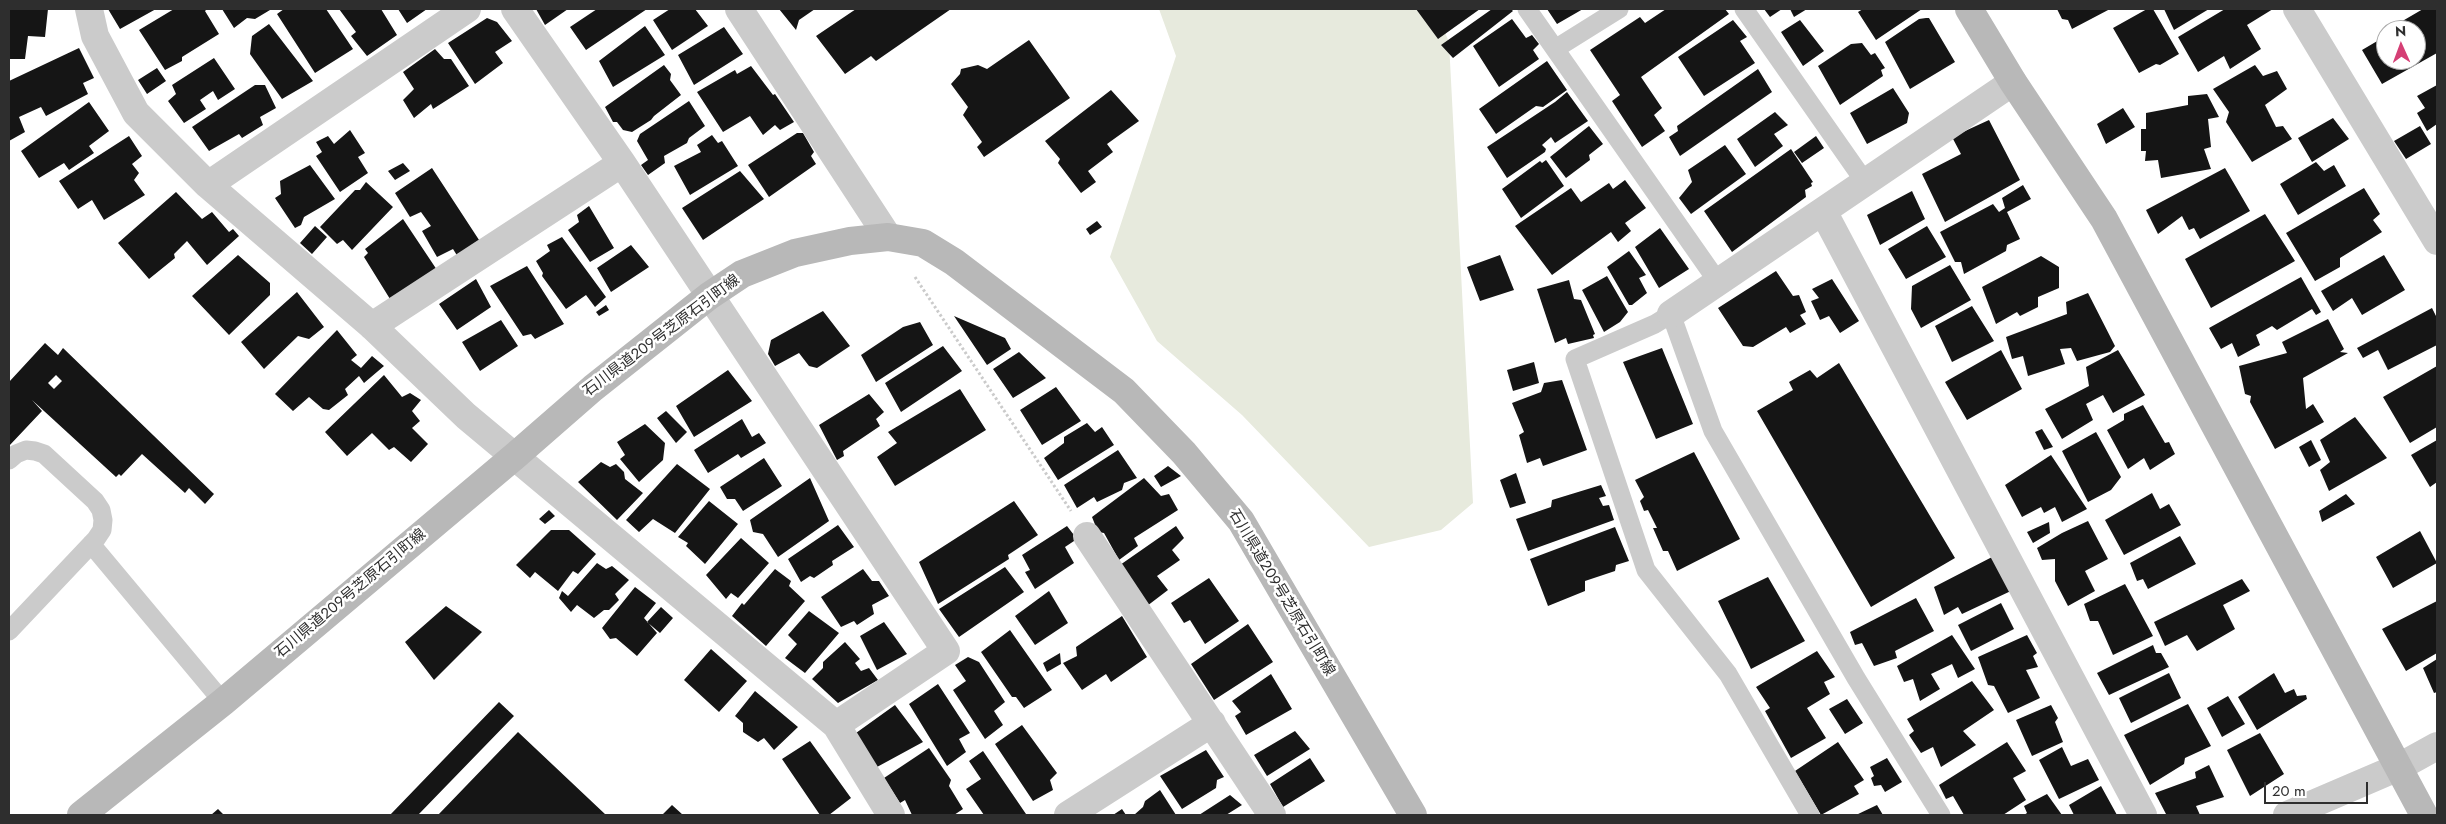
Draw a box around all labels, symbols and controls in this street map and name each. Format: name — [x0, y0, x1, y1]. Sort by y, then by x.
north arrow — [2376, 20, 2426, 70]
text: N — [2395, 21, 2406, 41]
street label: 石川県道209号芝原石引町線 — [580, 271, 744, 401]
street label: 石川県道209号芝原石引町線 — [1224, 506, 1338, 680]
street label: 石川県道209号芝原石引町線 — [272, 526, 430, 662]
scale bar — [2266, 772, 2370, 804]
text: 20 m — [2272, 780, 2306, 802]

